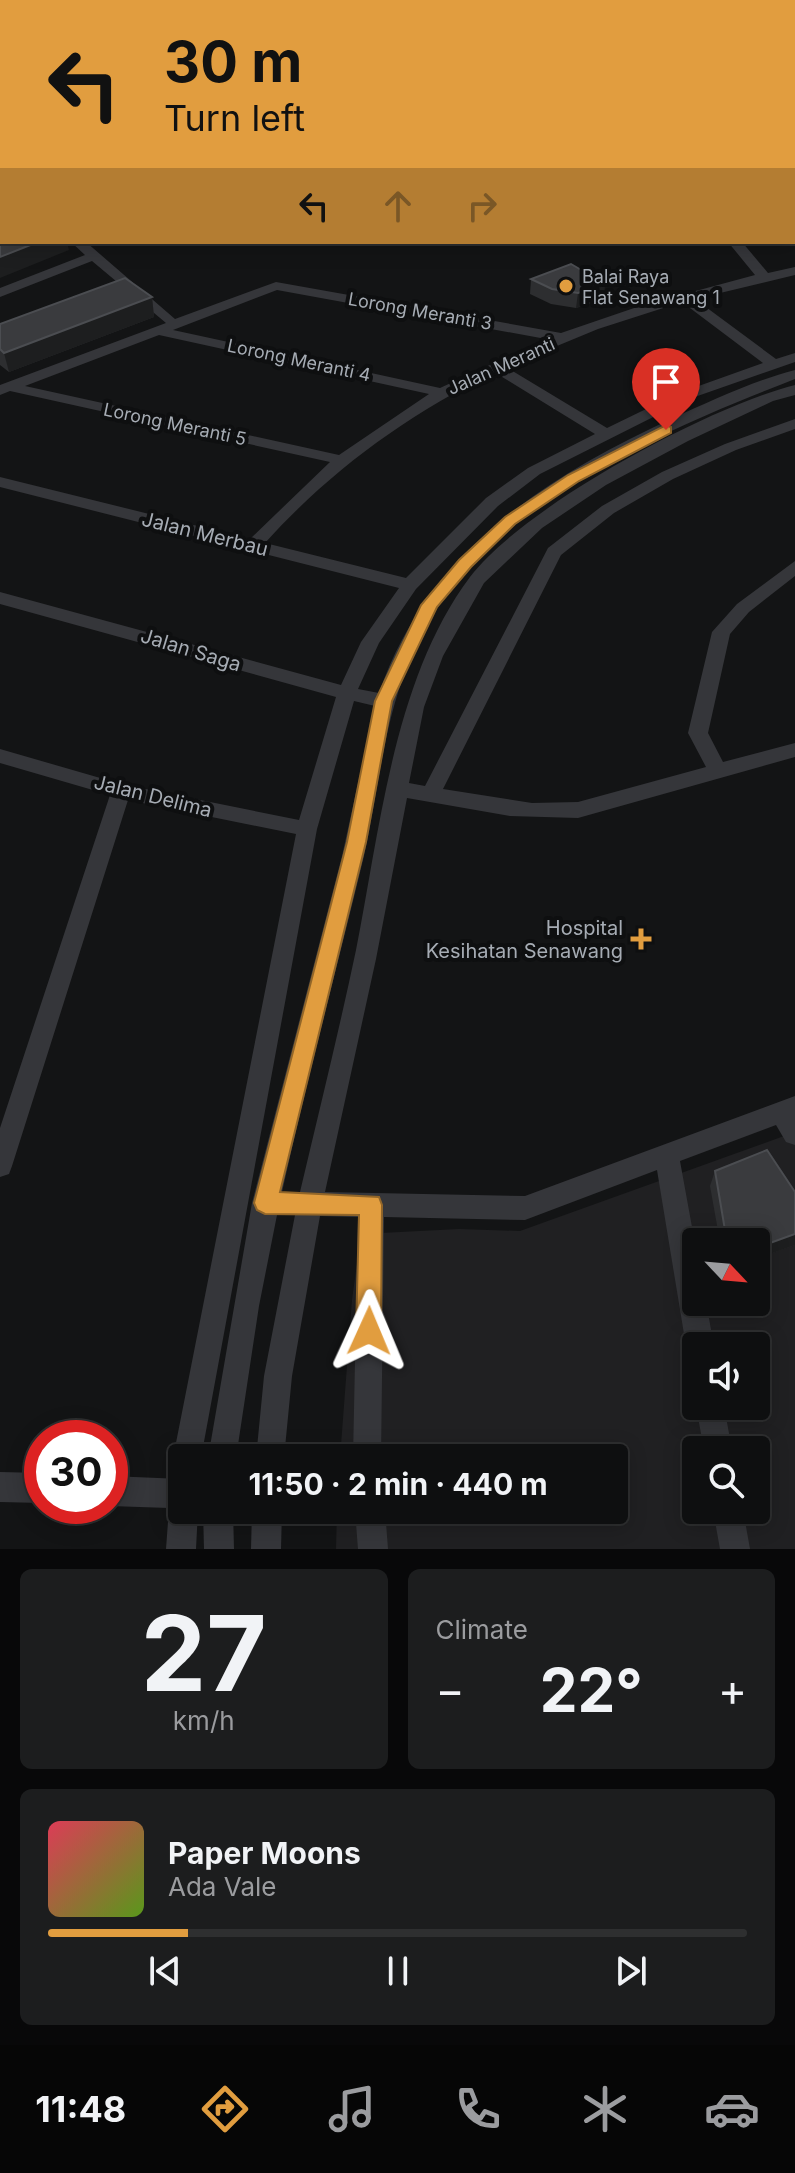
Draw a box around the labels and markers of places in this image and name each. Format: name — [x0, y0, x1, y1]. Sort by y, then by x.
place label: Balai Raya Flat Senawang 1 — [582, 266, 720, 308]
marker: Balai Raya Flat Senawang 1 — [557, 277, 575, 295]
pin — [632, 348, 700, 430]
place label: Hospital Kesihatan Senawang — [426, 916, 623, 963]
marker: Hospital Kesihatan Senawang — [630, 928, 652, 950]

